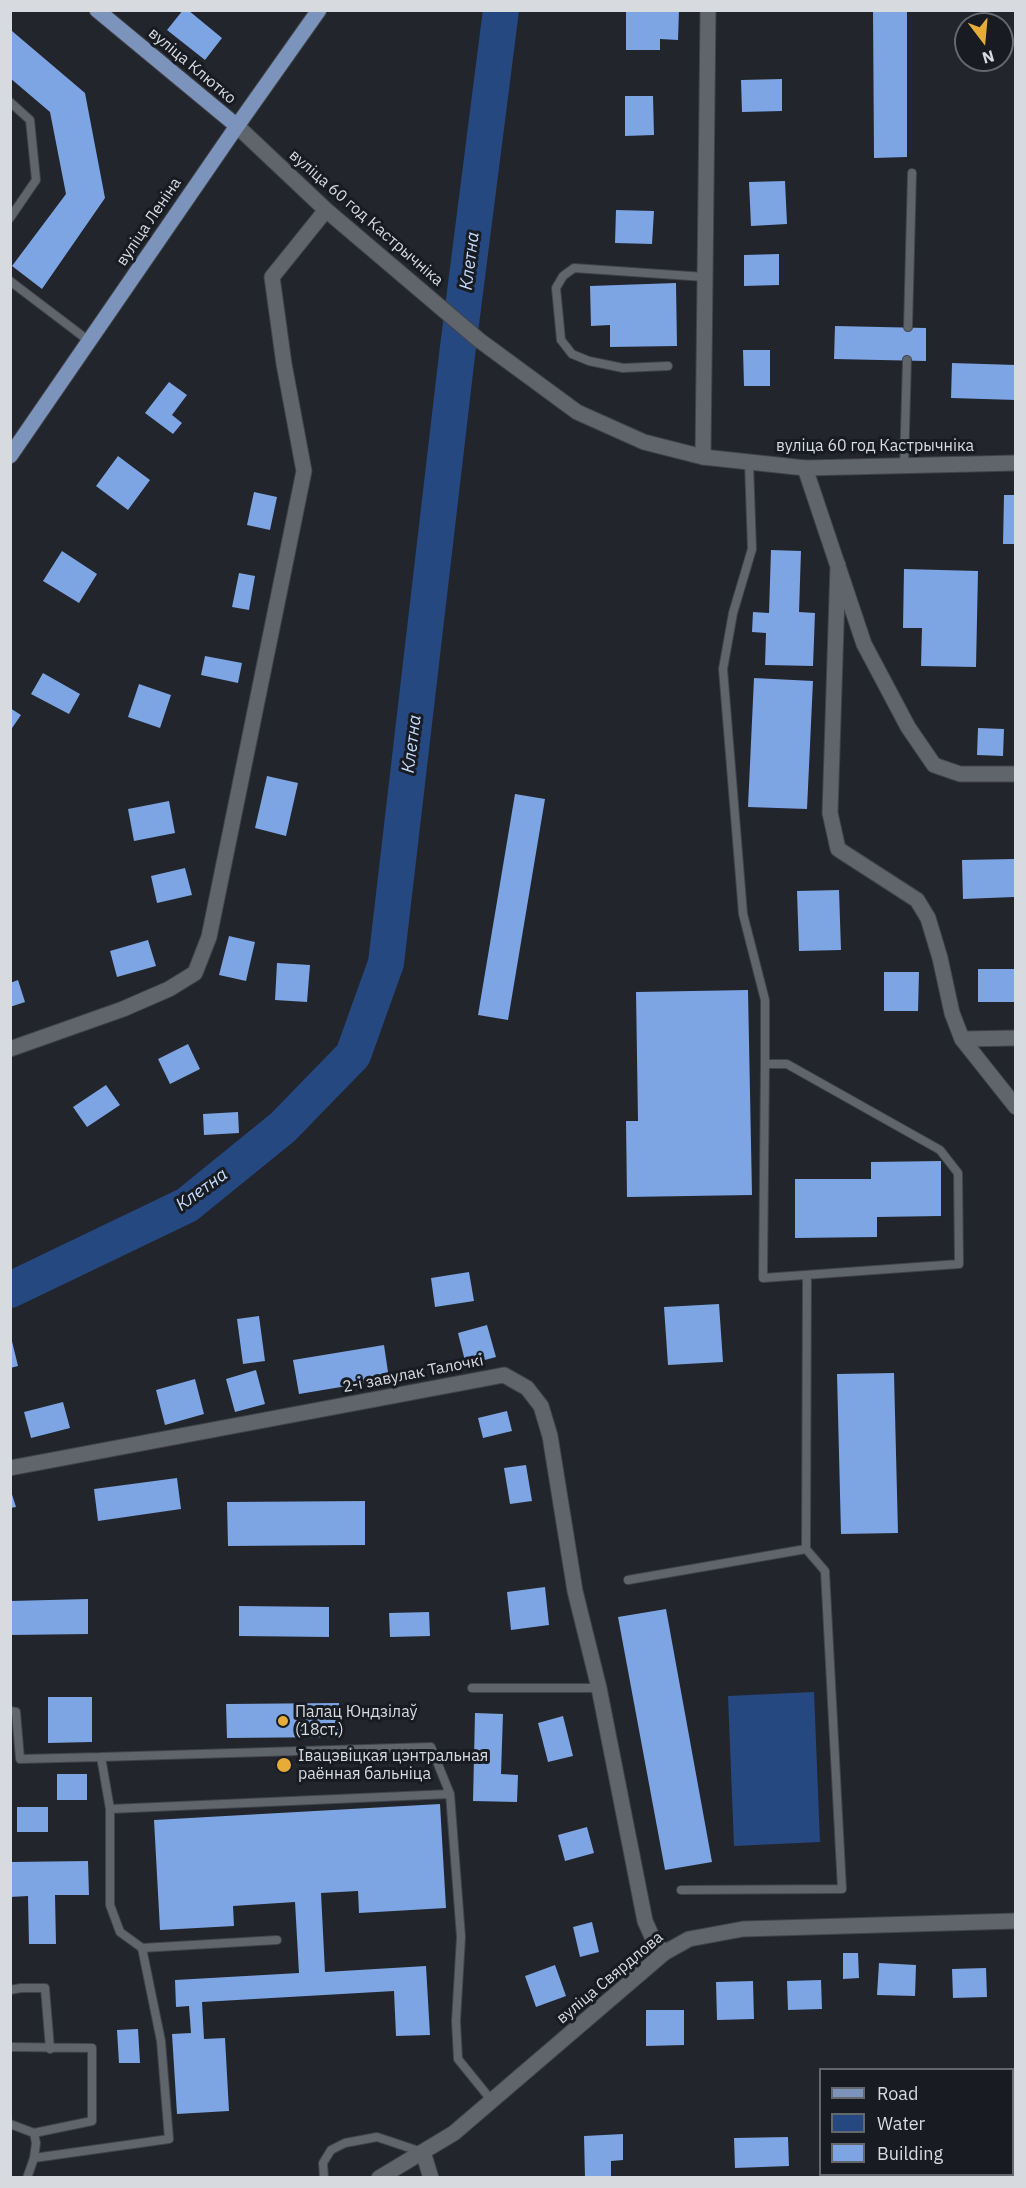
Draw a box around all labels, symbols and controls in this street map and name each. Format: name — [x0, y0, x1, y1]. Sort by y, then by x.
north arrow — [954, 12, 1014, 72]
street label: вуліца Клютко — [144, 24, 240, 108]
text: N — [980, 46, 997, 69]
street label: вуліца 60 год Кастрычніка — [285, 146, 447, 290]
street label: вуліца Леніна — [112, 174, 186, 270]
water label: Клетна — [456, 231, 484, 291]
street label: вуліца 60 год Кастрычніка — [776, 436, 974, 456]
water label: Клетна — [398, 714, 426, 774]
water label: Клетна — [172, 1164, 232, 1216]
street label: 2-і завулак Талочкі — [341, 1351, 485, 1397]
place label: Палац Юндзілаў (18ст.) — [295, 1702, 418, 1740]
marker: Палац Юндзілаў (18ст.) — [276, 1714, 290, 1728]
place label: Івацэвіцкая цэнтральная раённая бальніца — [298, 1746, 488, 1784]
marker: Івацэвіцкая цэнтральная раённая бальніца — [275, 1756, 293, 1774]
street label: вуліца Свярдлова — [553, 1928, 667, 2028]
legend — [819, 2068, 1014, 2176]
text: Road — [877, 2082, 918, 2105]
text: Water — [877, 2112, 925, 2135]
text: Building — [877, 2142, 943, 2165]

